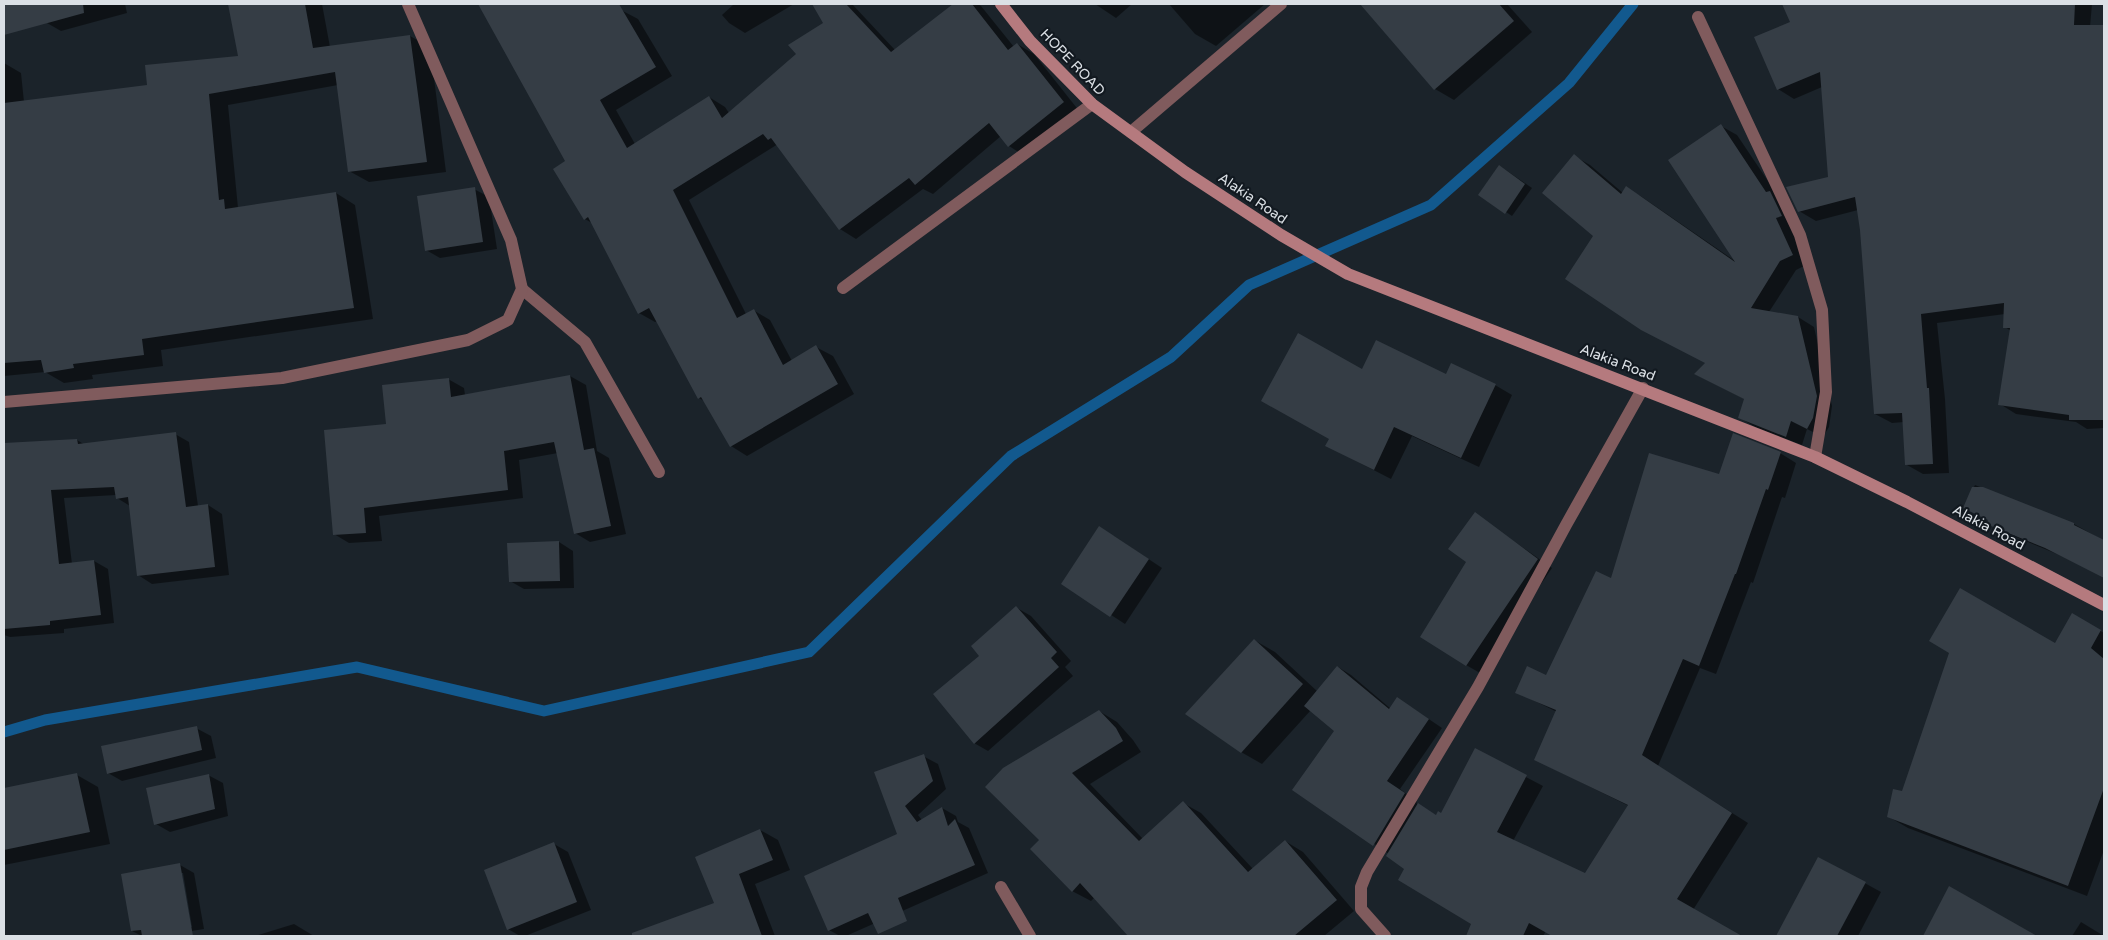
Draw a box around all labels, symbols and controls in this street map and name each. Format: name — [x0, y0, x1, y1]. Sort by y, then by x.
street label: HOPE ROAD — [1037, 26, 1109, 99]
street label: Alakia Road — [1215, 169, 1290, 228]
street label: Alakia Road — [1578, 340, 1658, 385]
street label: Alakia Road — [1950, 501, 2028, 554]

